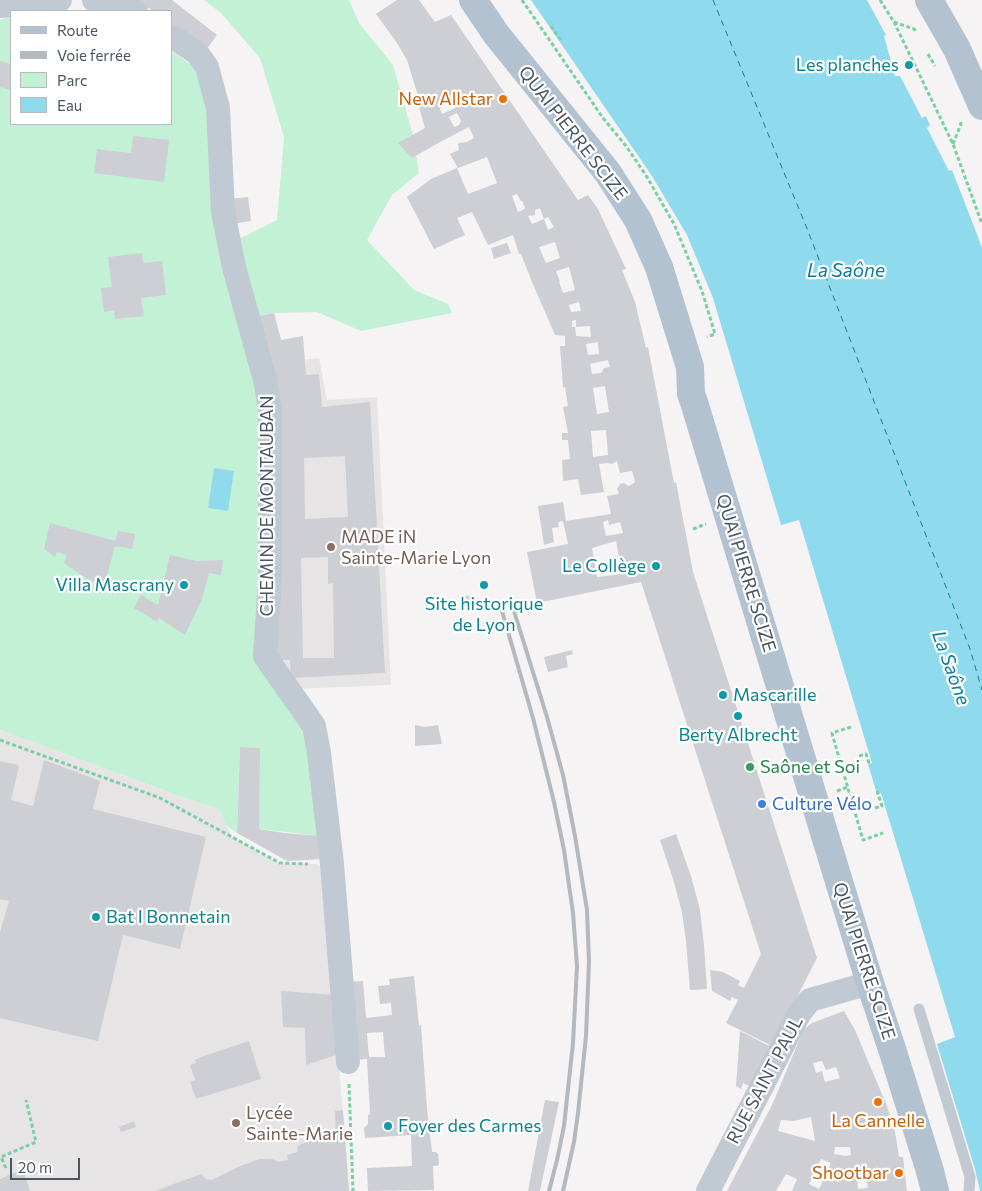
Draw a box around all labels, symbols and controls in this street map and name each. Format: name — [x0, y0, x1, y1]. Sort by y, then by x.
legend — [10, 10, 172, 125]
text: Route — [57, 21, 98, 39]
text: Voie ferrée — [57, 46, 131, 64]
place label: Les planches — [796, 54, 899, 76]
marker: Les planches — [903, 59, 915, 71]
street label: QUAI PIERRE SCIZE — [514, 62, 632, 204]
text: Parc — [57, 71, 87, 89]
place label: New Allstar — [399, 88, 493, 110]
marker: New Allstar — [497, 93, 509, 105]
text: Eau — [57, 96, 82, 114]
water label: La Saône — [807, 260, 885, 282]
street label: CHEMIN DE MONTAUBAN — [256, 396, 278, 616]
street label: QUAI PIERRE SCIZE — [712, 491, 780, 655]
place label: MADE iN Sainte-Marie Lyon — [341, 526, 491, 568]
marker: MADE iN Sainte-Marie Lyon — [325, 541, 337, 553]
place label: Le Collège — [562, 555, 646, 577]
marker: Le Collège — [650, 560, 662, 572]
place label: Villa Mascrany — [56, 574, 174, 596]
marker: Villa Mascrany — [178, 579, 190, 591]
marker: Site historique de Lyon — [478, 579, 490, 591]
place label: Site historique de Lyon — [425, 593, 543, 636]
water label: La Saône — [927, 628, 975, 708]
place label: Mascarille — [733, 684, 816, 706]
marker: Mascarille — [717, 689, 729, 701]
marker: Berty Albrecht — [732, 710, 744, 722]
place label: Berty Albrecht — [678, 724, 798, 746]
place label: Saône et Soi — [760, 756, 860, 778]
marker: Saône et Soi — [744, 761, 756, 773]
place label: Culture Vélo — [772, 793, 872, 815]
marker: Culture Vélo — [756, 798, 768, 810]
street label: QUAI PIERRE SCIZE — [828, 880, 900, 1042]
place label: Bat I Bonnetain — [106, 906, 230, 928]
marker: Bat I Bonnetain — [90, 911, 102, 923]
street label: RUE SAINT PAUL — [722, 1013, 808, 1147]
marker: La Cannelle — [872, 1096, 884, 1108]
place label: Lycée Sainte-Marie — [246, 1102, 353, 1144]
place label: La Cannelle — [831, 1110, 925, 1132]
place label: Foyer des Carmes — [398, 1115, 541, 1137]
marker: Lycée Sainte-Marie — [230, 1117, 242, 1129]
marker: Foyer des Carmes — [382, 1120, 394, 1132]
scale bar — [12, 1148, 82, 1180]
text: 20 m — [18, 1158, 52, 1176]
place label: Shootbar — [812, 1162, 889, 1184]
marker: Shootbar — [893, 1167, 905, 1179]

